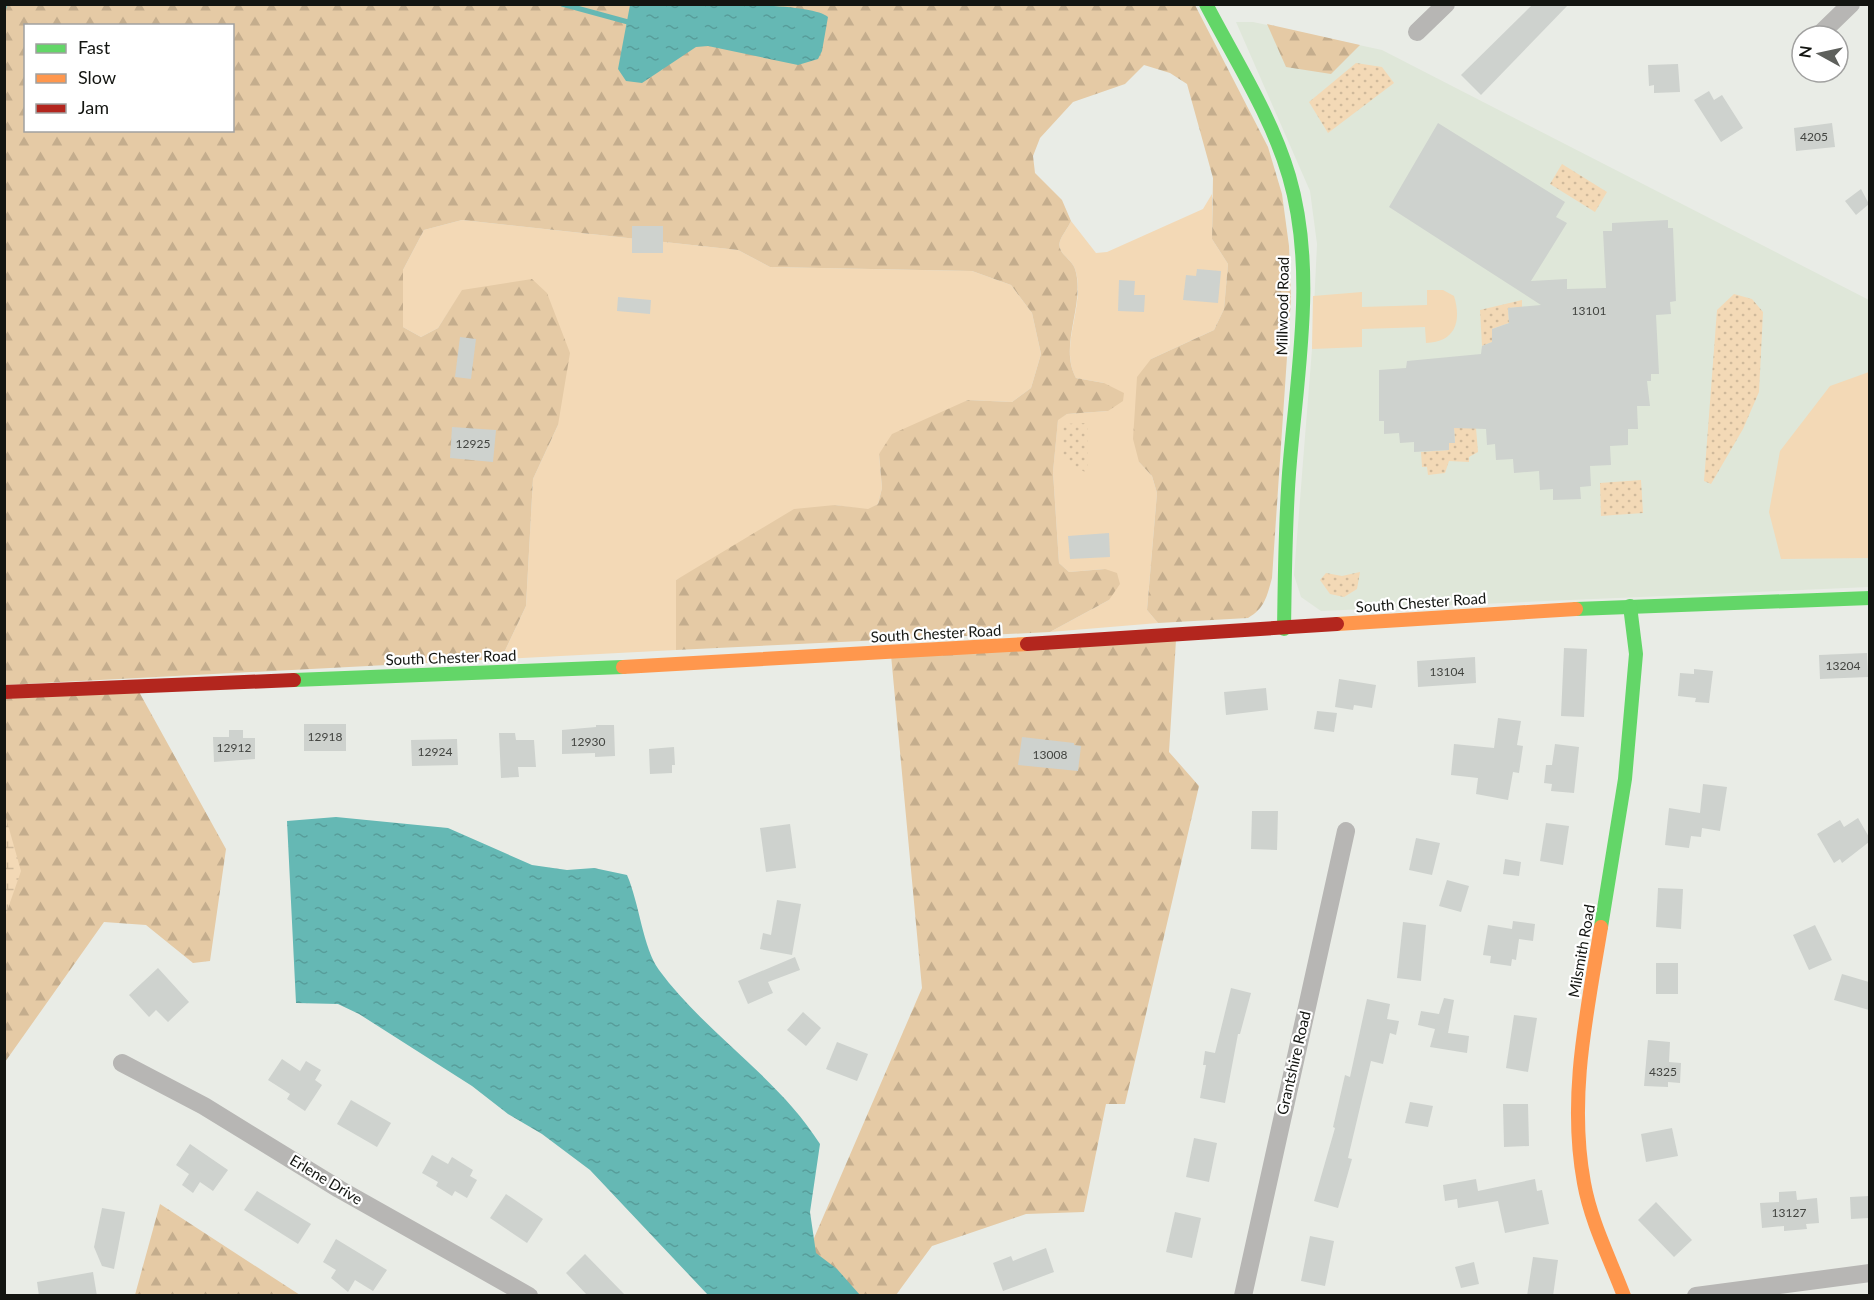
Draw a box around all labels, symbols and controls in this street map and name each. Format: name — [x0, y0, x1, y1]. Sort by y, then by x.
legend — [24, 24, 234, 132]
north arrow — [1790, 24, 1850, 84]
text: Fast — [78, 36, 111, 58]
text: N — [1794, 44, 1815, 59]
text: Slow — [78, 66, 116, 88]
text: Jam — [78, 96, 109, 118]
house number: 4205 — [1800, 129, 1828, 144]
street label: Millwood Road — [1272, 256, 1292, 355]
house number: 13101 — [1572, 303, 1606, 318]
house number: 12925 — [456, 436, 490, 451]
street label: South Chester Road — [1355, 588, 1487, 616]
street label: South Chester Road — [870, 621, 1002, 645]
street label: South Chester Road — [385, 646, 517, 668]
house number: 13204 — [1826, 658, 1860, 673]
house number: 13104 — [1430, 664, 1464, 679]
house number: 12918 — [308, 729, 342, 744]
house number: 12930 — [571, 734, 605, 749]
house number: 12912 — [217, 740, 251, 755]
house number: 12924 — [418, 744, 452, 759]
house number: 13008 — [1033, 747, 1067, 762]
street label: Milsmith Road — [1564, 903, 1598, 999]
street label: Grantshire Road — [1272, 1009, 1314, 1116]
house number: 4325 — [1649, 1064, 1677, 1079]
street label: Erlene Drive — [287, 1151, 366, 1208]
house number: 13127 — [1772, 1205, 1806, 1220]

